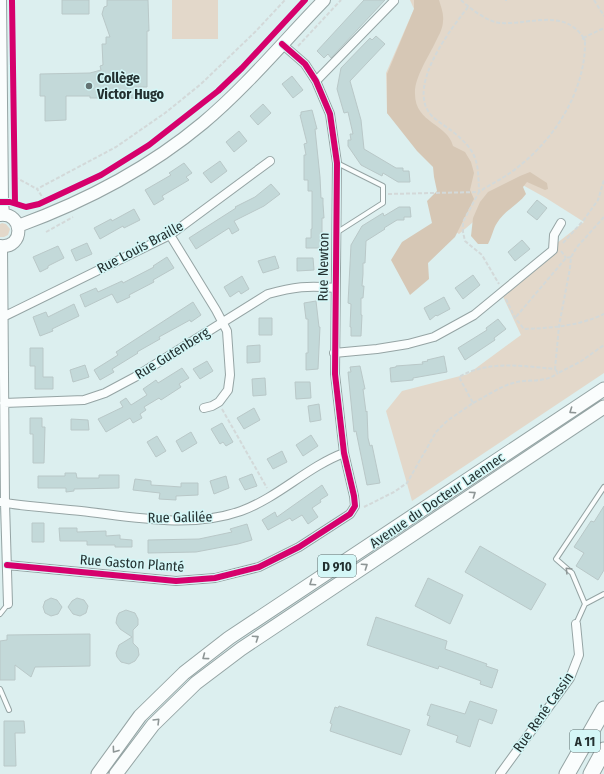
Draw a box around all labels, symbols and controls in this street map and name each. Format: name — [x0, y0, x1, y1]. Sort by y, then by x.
place label: Collège Victor Hugo — [96, 70, 165, 103]
marker: Collège Victor Hugo — [84, 81, 94, 91]
street label: Rue Louis Braille — [94, 218, 186, 277]
street label: Rue Newton — [314, 232, 333, 302]
street label: Rue Gutenberg — [132, 324, 213, 383]
one-way arrow — [569, 406, 576, 413]
street label: Avenue du Docteur Laennec — [366, 449, 508, 552]
one-way arrow — [469, 491, 476, 499]
street label: Rue Galilée — [148, 508, 213, 527]
street label: Rue Gaston Planté — [79, 551, 185, 576]
road number: D 910 — [318, 555, 356, 577]
one-way arrow — [361, 563, 368, 571]
one-way arrow — [565, 567, 573, 575]
one-way arrow — [309, 578, 316, 585]
one-way arrow — [252, 636, 259, 643]
one-way arrow — [202, 652, 209, 659]
street label: Rue René Cassin — [510, 669, 577, 755]
one-way arrow — [152, 718, 160, 726]
road number: A 11 — [570, 730, 600, 752]
one-way arrow — [113, 746, 120, 753]

